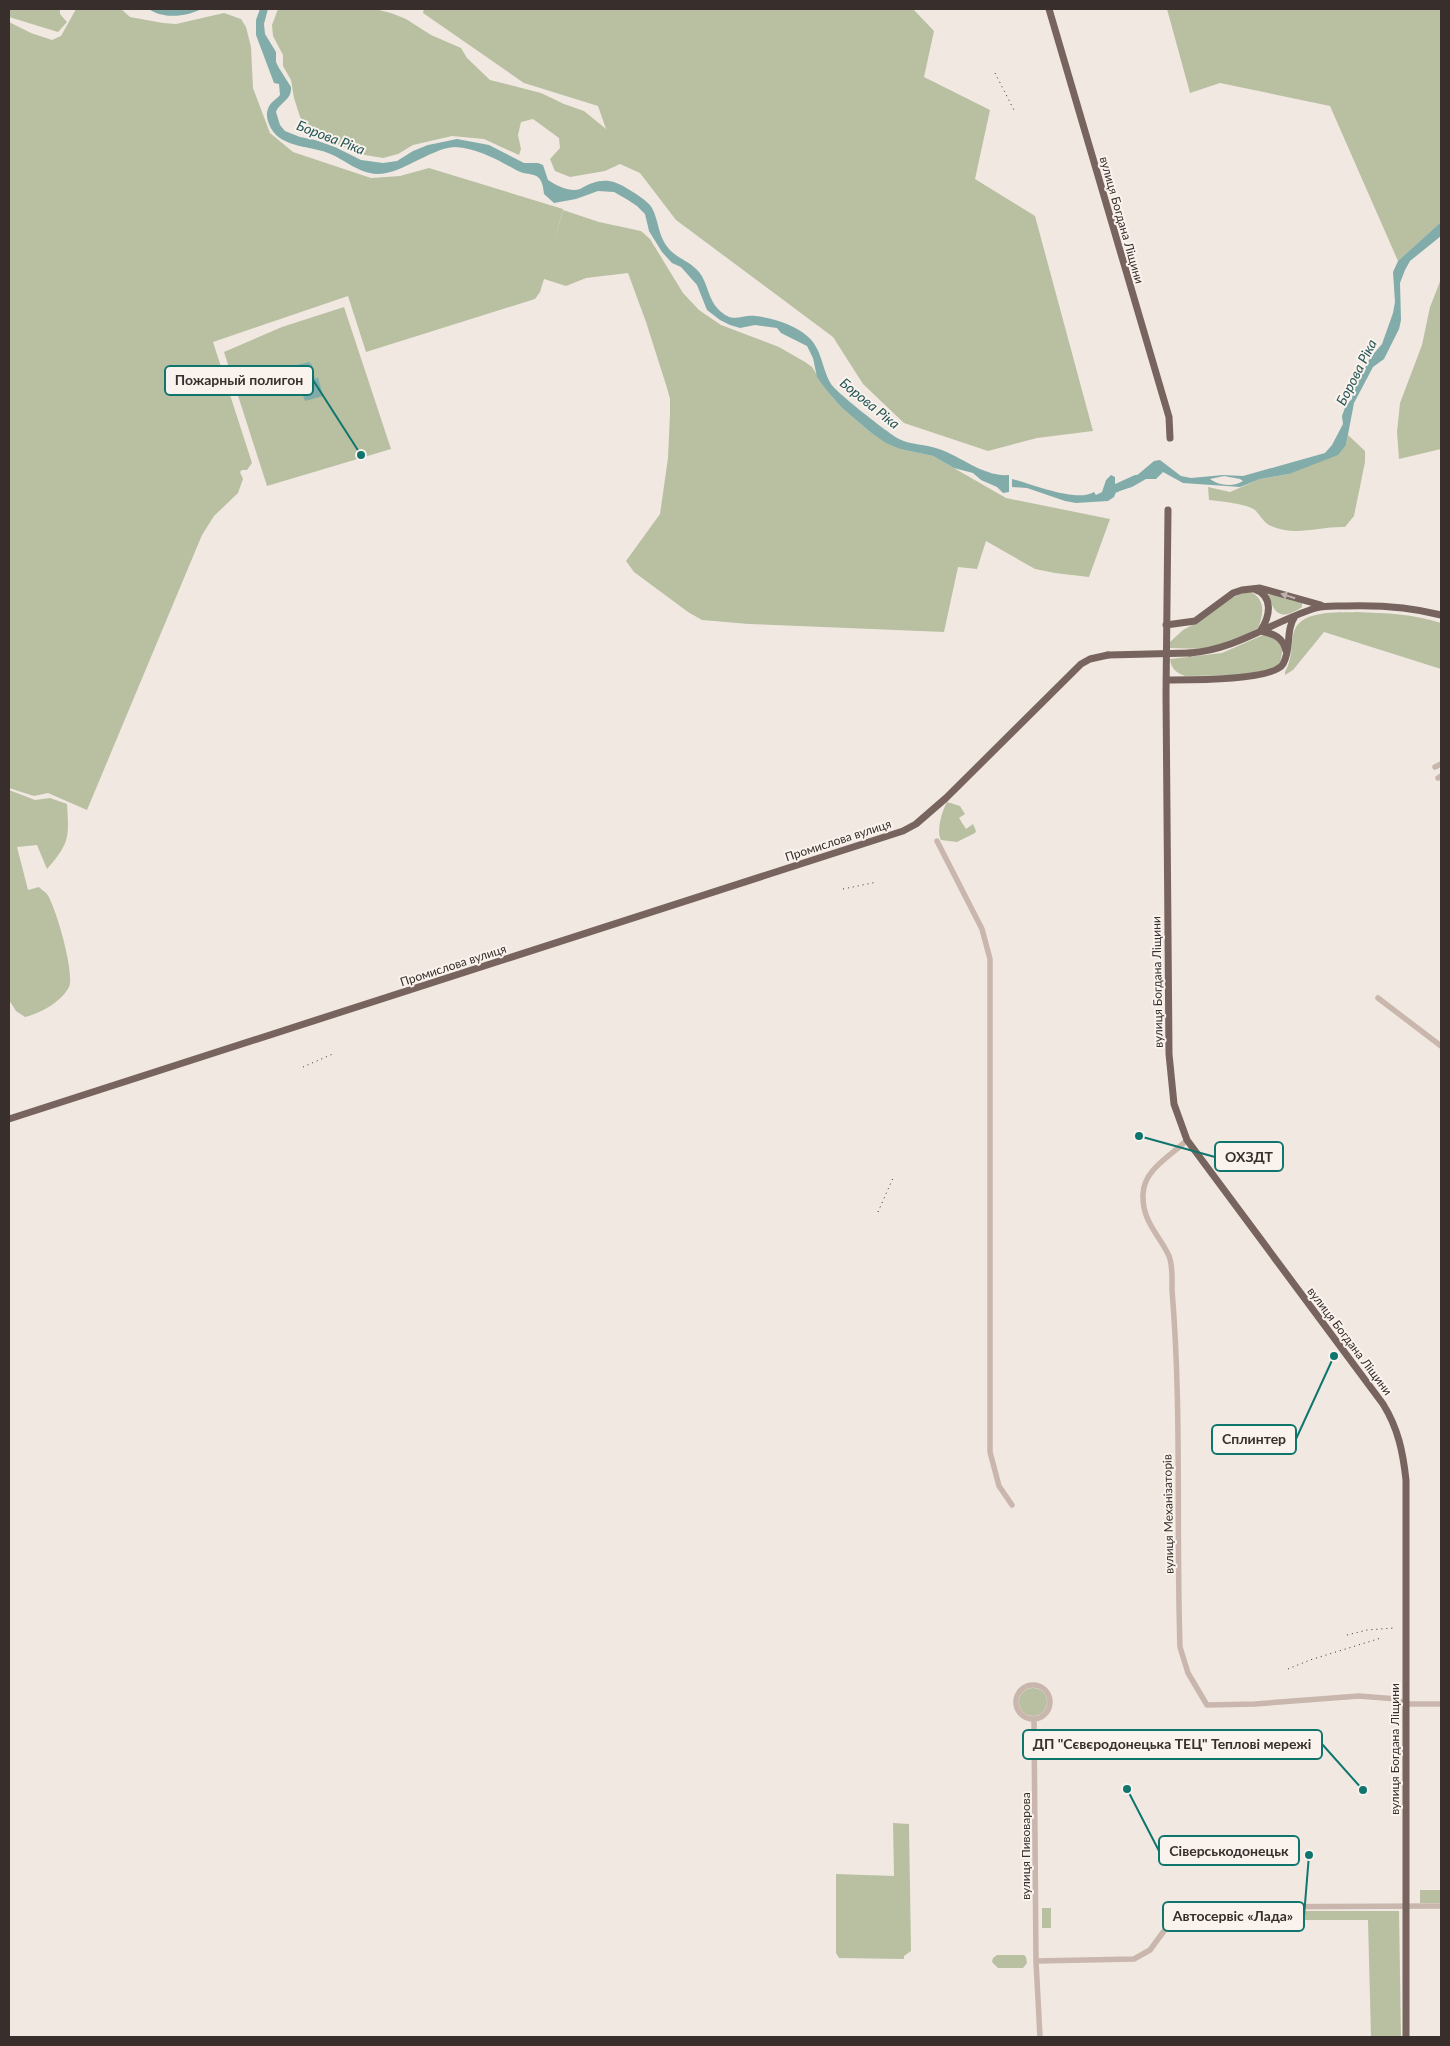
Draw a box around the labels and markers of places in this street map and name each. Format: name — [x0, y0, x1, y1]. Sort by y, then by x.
callout: Пожарный полигон — [165, 366, 313, 395]
callout: ОХЗДТ — [1215, 1142, 1283, 1171]
callout: Сплинтер — [1212, 1425, 1296, 1454]
callout: ДП "Сєвєродонецька ТЕЦ" Теплові мережі — [1023, 1730, 1322, 1759]
callout: Сіверськодонецьк — [1159, 1836, 1299, 1865]
callout: Автосервіс «Лада» — [1163, 1902, 1304, 1931]

